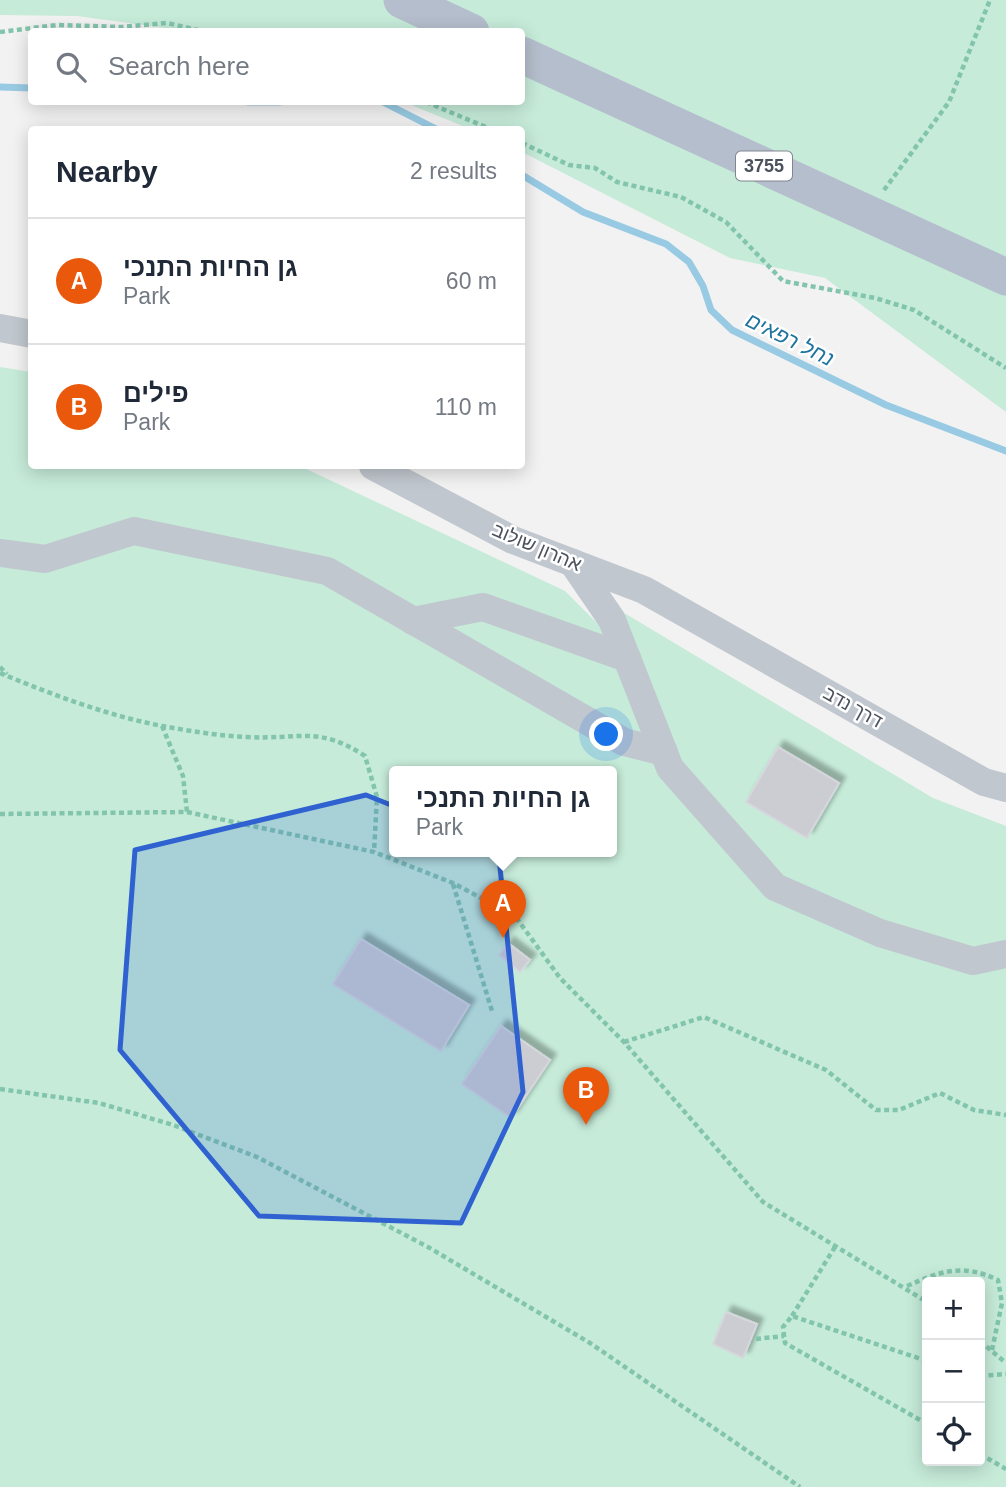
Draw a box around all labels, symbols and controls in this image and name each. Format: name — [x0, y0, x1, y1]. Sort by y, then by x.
search box — [28, 28, 525, 105]
icon: search — [52, 48, 90, 86]
text: Search here — [108, 51, 250, 81]
road number: 3755 — [736, 152, 792, 181]
text: Nearby — [56, 155, 158, 188]
text: 2 results — [410, 158, 497, 184]
text: גן החיות התנכי — [123, 252, 298, 282]
text: A — [71, 268, 87, 294]
text: 60 m — [446, 268, 497, 294]
text: Park — [123, 283, 170, 309]
water label: נחל רפאים — [742, 308, 838, 370]
text: פילים — [123, 378, 189, 408]
text: B — [71, 394, 87, 420]
text: 110 m — [435, 394, 497, 420]
text: Park — [123, 409, 170, 435]
street label: אהרון שולוב — [489, 519, 585, 575]
street label: דרך נדב — [820, 682, 887, 732]
your location — [589, 717, 623, 751]
popup — [389, 766, 617, 857]
text: גן החיות התנכי — [416, 783, 590, 813]
text: Park — [416, 814, 463, 840]
pin: A — [480, 880, 526, 938]
pin: B — [563, 1067, 609, 1125]
map controls — [922, 1277, 985, 1466]
button: + — [922, 1277, 985, 1340]
button: − — [922, 1340, 985, 1403]
button: locate — [922, 1403, 985, 1466]

